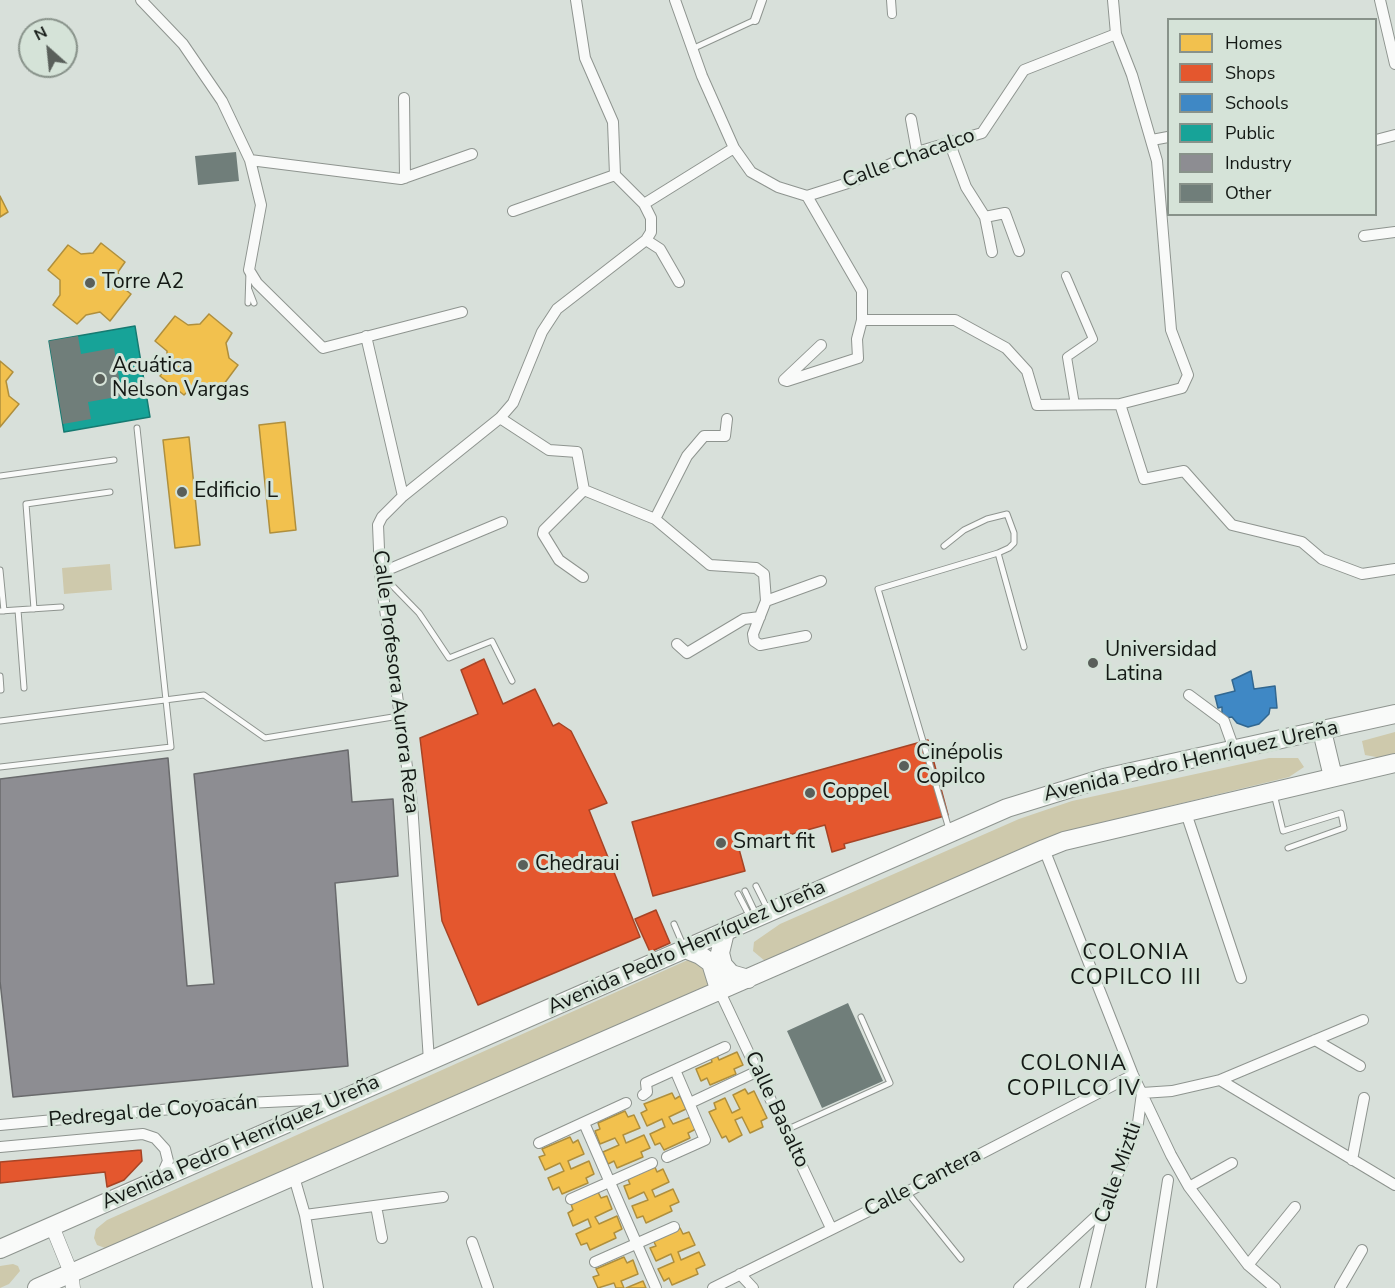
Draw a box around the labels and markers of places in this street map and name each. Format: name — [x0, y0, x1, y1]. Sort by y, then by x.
place label: Torre A2 — [102, 270, 184, 296]
marker: Torre A2 — [83, 276, 97, 290]
place label: Acuática Nelson Vargas — [112, 354, 249, 404]
marker: Acuática Nelson Vargas — [93, 372, 107, 386]
place label: Edificio L — [194, 479, 278, 505]
marker: Edificio L — [175, 485, 189, 499]
place label: Universidad Latina — [1105, 638, 1217, 688]
marker: Universidad Latina — [1086, 656, 1100, 670]
place label: Cinépolis Copilco — [916, 741, 1003, 791]
marker: Cinépolis Copilco — [897, 759, 911, 773]
place label: Coppel — [822, 780, 889, 806]
marker: Coppel — [803, 786, 817, 800]
place label: Smart fit — [733, 830, 815, 856]
marker: Smart fit — [714, 836, 728, 850]
place label: Chedraui — [535, 852, 620, 878]
marker: Chedraui — [516, 858, 530, 872]

